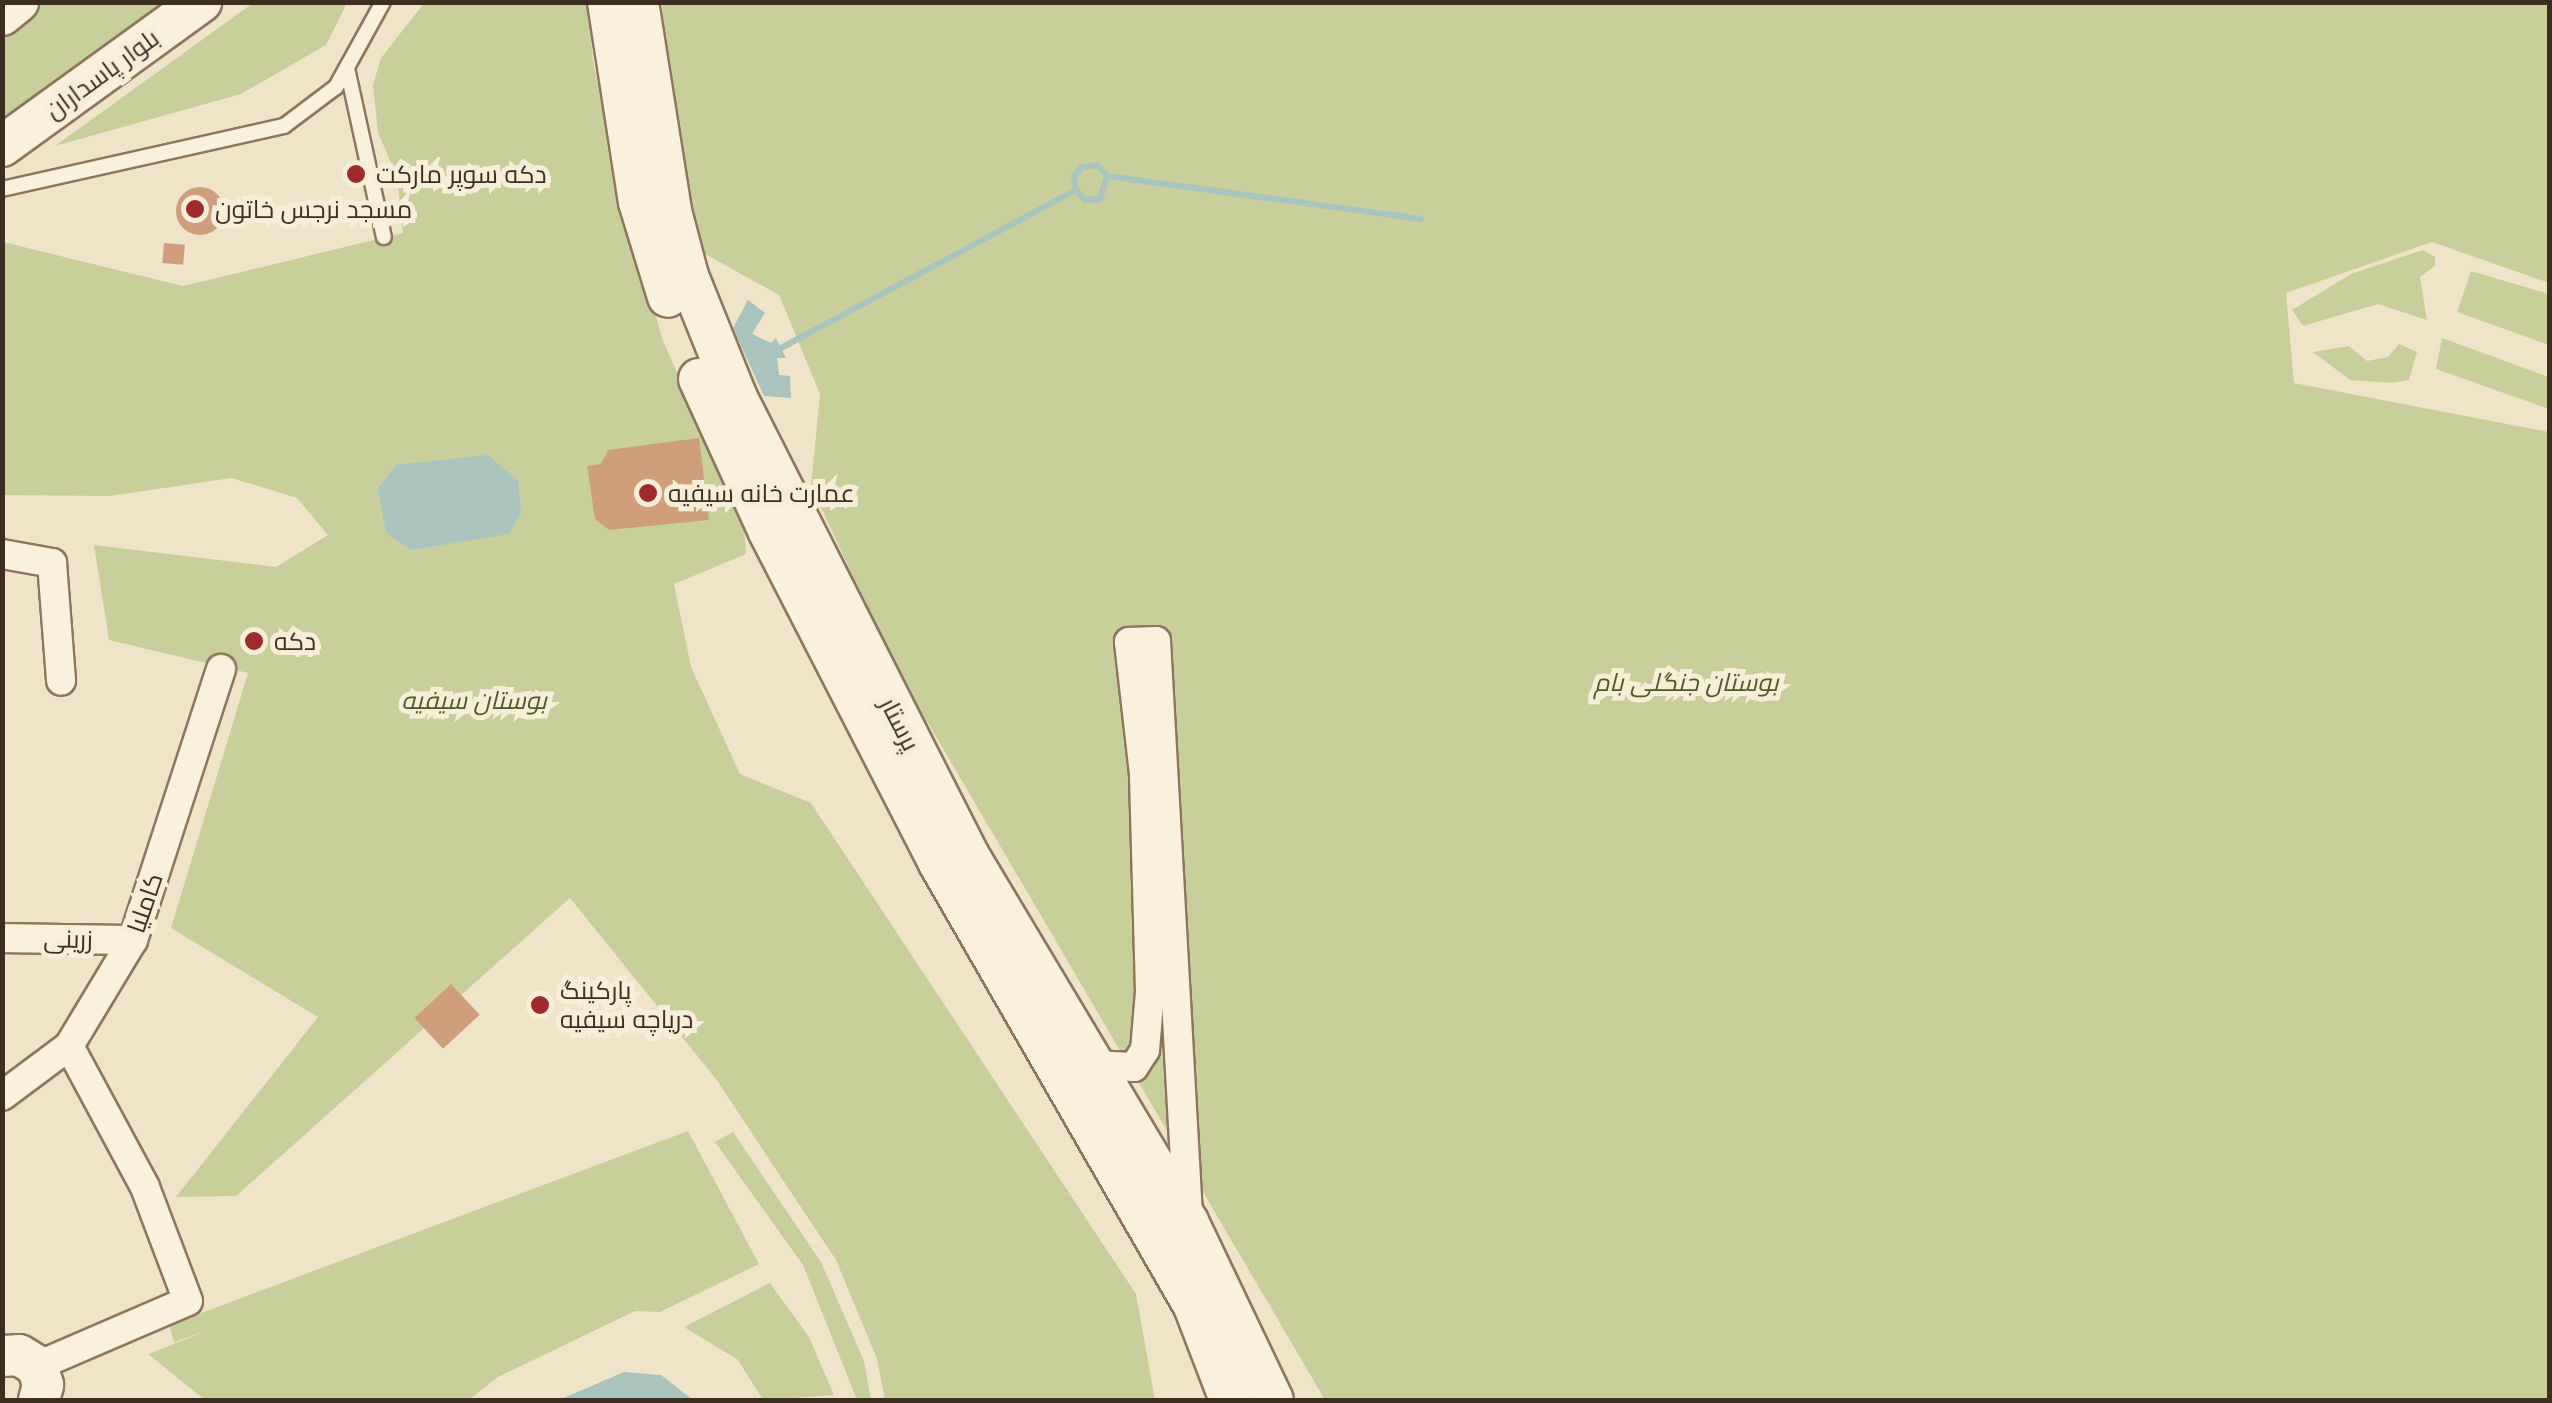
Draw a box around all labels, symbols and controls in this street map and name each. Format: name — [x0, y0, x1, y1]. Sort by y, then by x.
street label: بلوار پاسداران — [39, 23, 165, 125]
place label: دکه سوپر مارکت — [376, 159, 547, 189]
marker: دکه سوپر مارکت — [345, 163, 367, 185]
place label: مسجد نرجس خاتون — [215, 194, 412, 224]
marker: مسجد نرجس خاتون — [184, 198, 206, 220]
place label: عمارت خانه سیفیه — [668, 478, 855, 508]
marker: عمارت خانه سیفیه — [637, 482, 659, 504]
place label: دکه — [274, 626, 316, 656]
marker: دکه — [243, 630, 265, 652]
park label: بوستان جنگلی بام — [1594, 667, 1778, 697]
park label: بوستان سیفیه — [401, 685, 547, 715]
street label: پرستار — [874, 692, 926, 756]
street label: کاملیا — [121, 869, 169, 937]
street label: زرینی — [43, 924, 93, 954]
place label: پارکینگ دریاچه سیفیه — [560, 976, 693, 1035]
marker: پارکینگ دریاچه سیفیه — [529, 994, 551, 1016]

